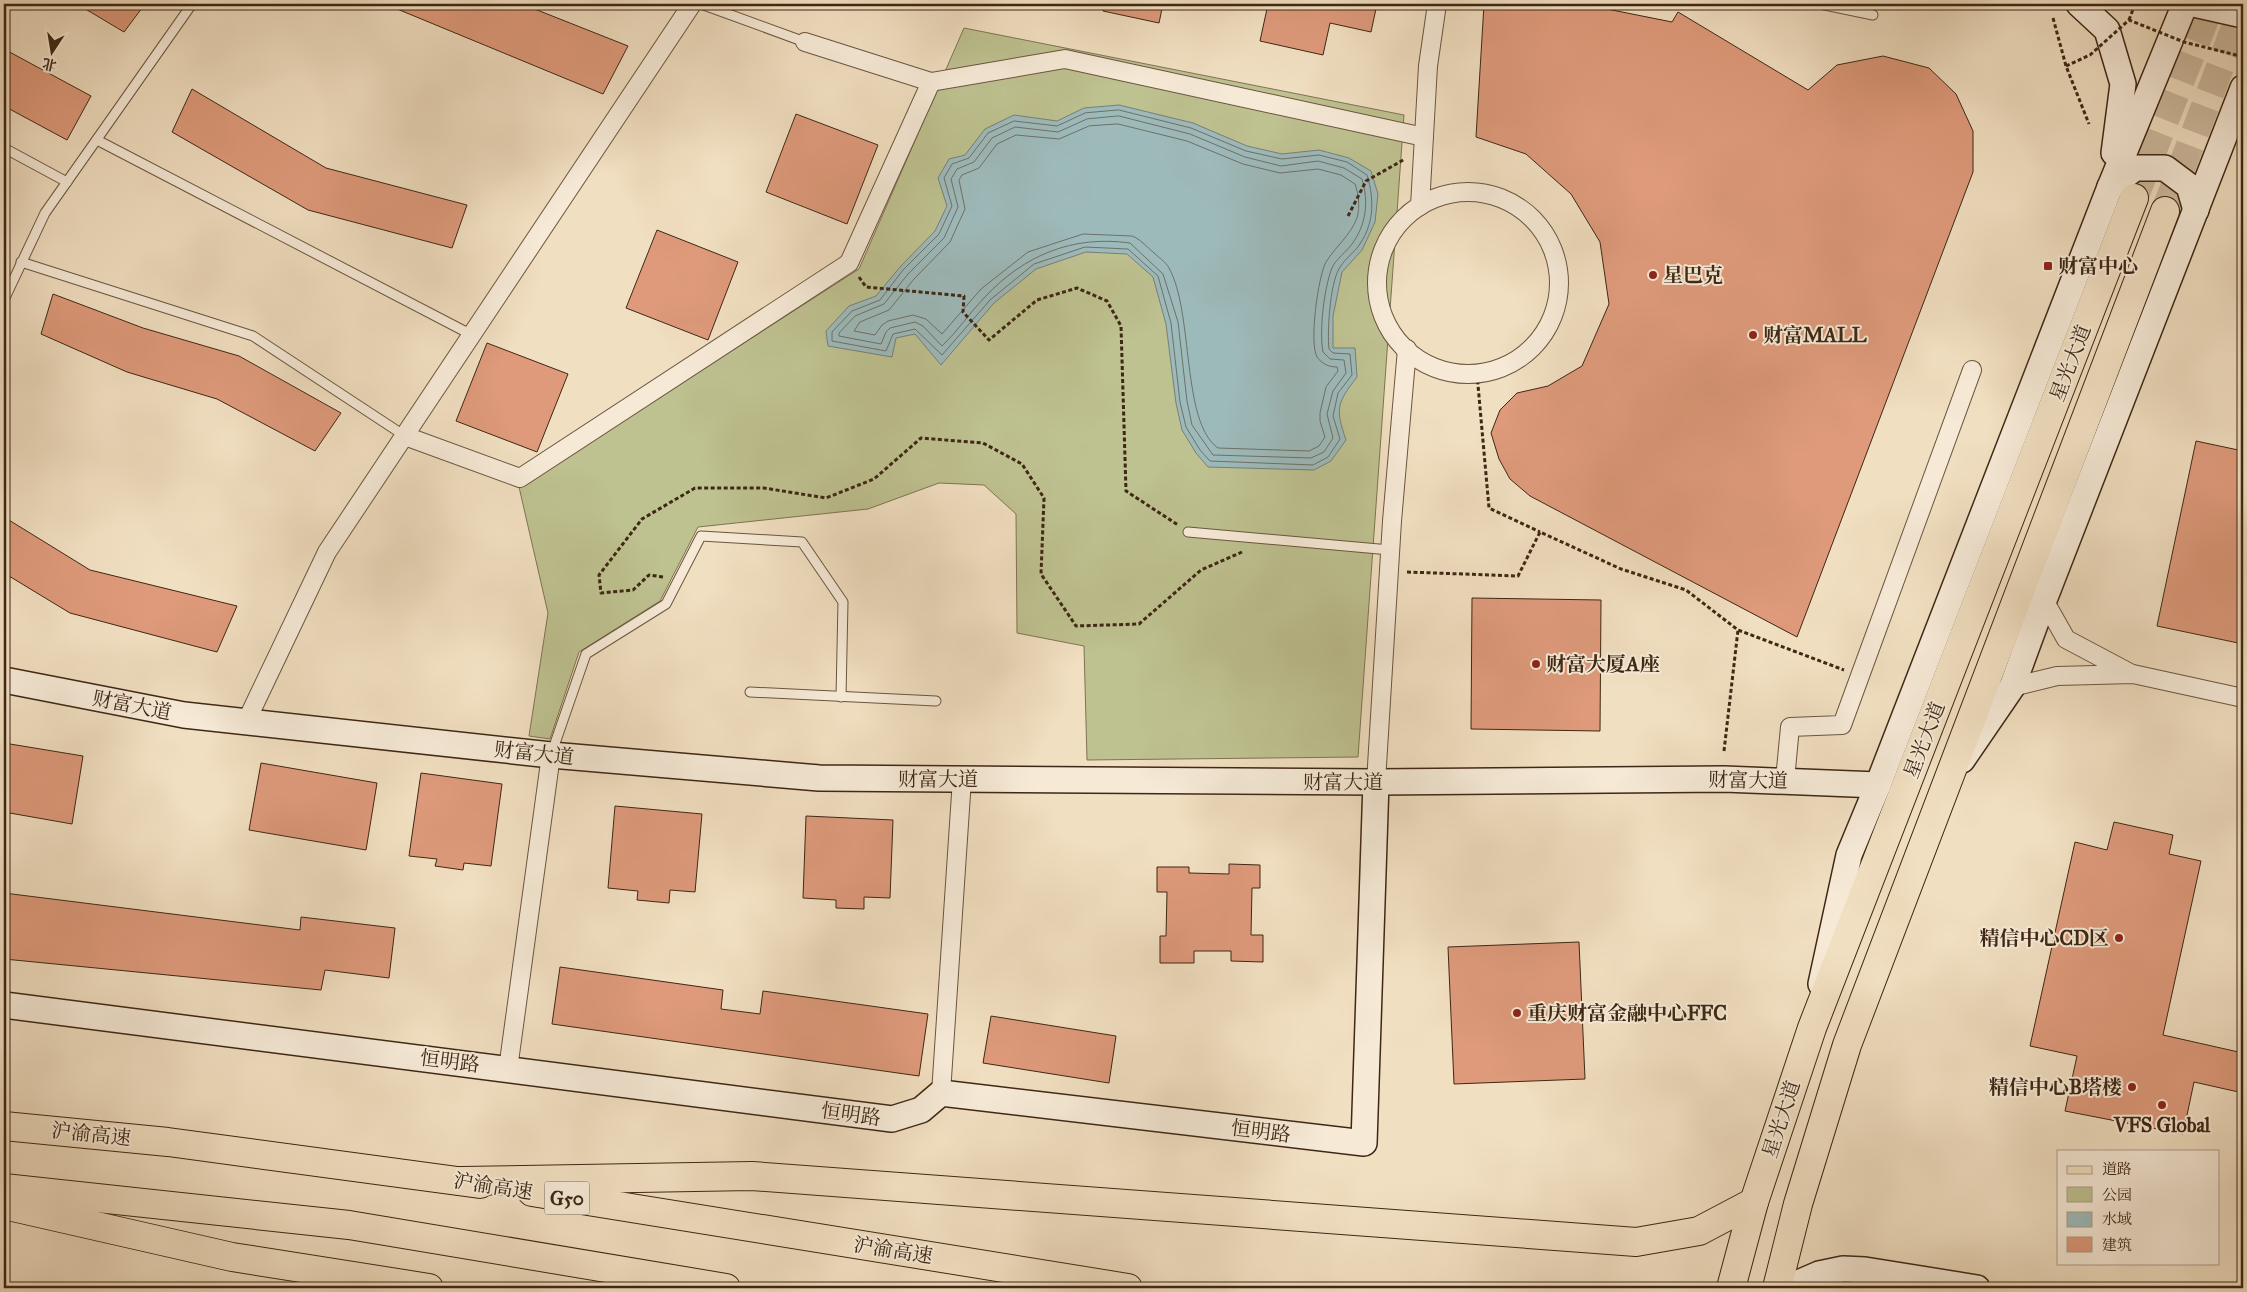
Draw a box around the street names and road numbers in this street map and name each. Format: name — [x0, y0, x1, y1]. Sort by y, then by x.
street label: 星光大道 — [2044, 321, 2096, 405]
street label: 财富大道 — [90, 686, 174, 724]
street label: 星光大道 — [1898, 698, 1950, 782]
street label: 财富大道 — [493, 737, 575, 769]
street label: 财富大道 — [898, 767, 978, 791]
street label: 财富大道 — [1708, 767, 1788, 793]
street label: 财富大道 — [1303, 770, 1383, 794]
street label: 恒明路 — [419, 1045, 481, 1077]
street label: 星光大道 — [1757, 1077, 1805, 1161]
street label: 恒明路 — [820, 1098, 882, 1130]
street label: 恒明路 — [1230, 1115, 1292, 1147]
street label: 沪渝高速 — [50, 1118, 132, 1150]
street label: 沪渝高速 — [452, 1168, 534, 1204]
road number: G50 — [544, 1182, 590, 1214]
street label: 沪渝高速 — [852, 1232, 934, 1268]

